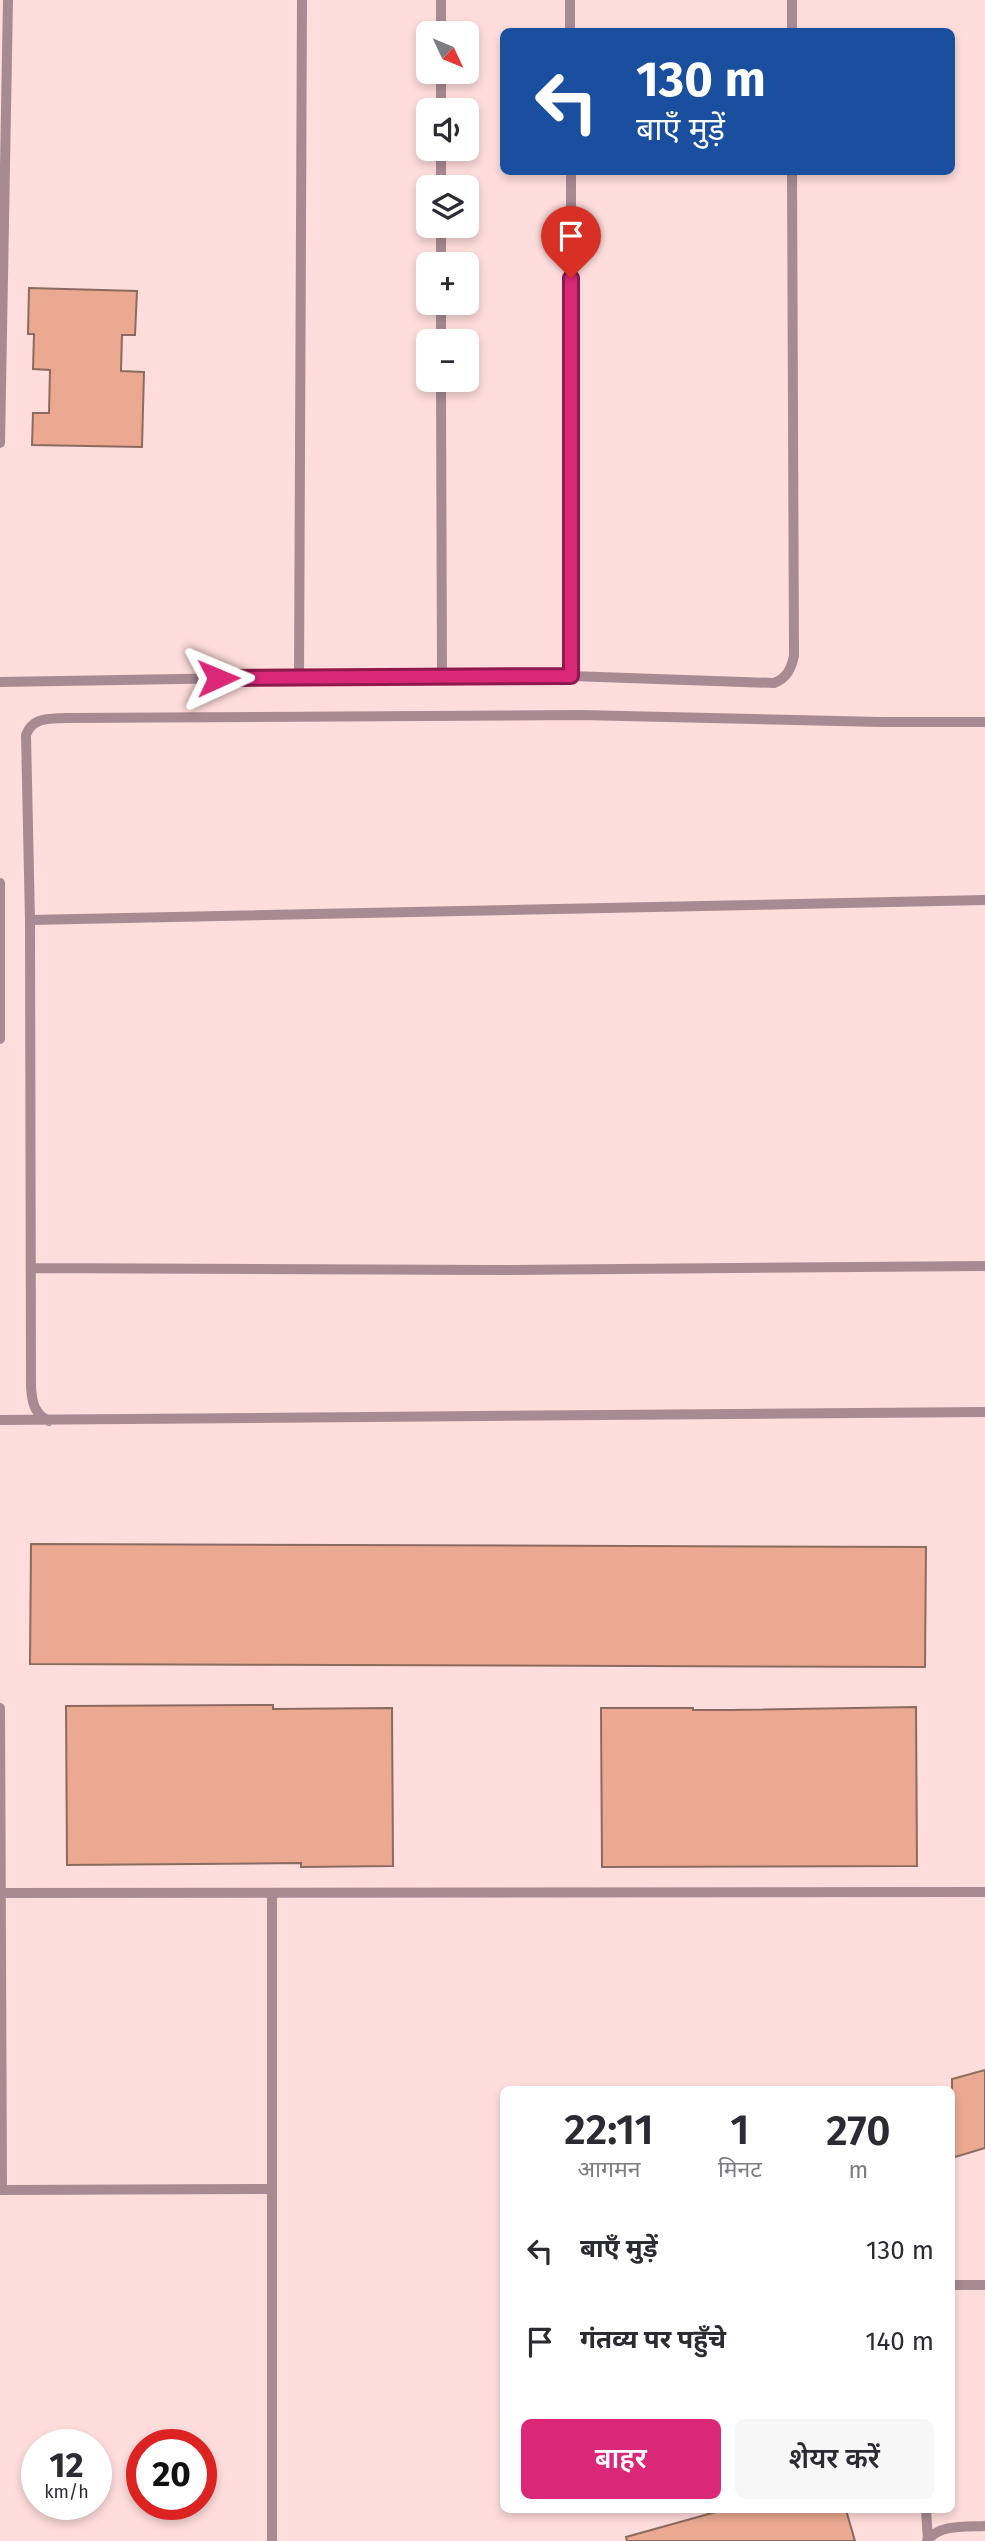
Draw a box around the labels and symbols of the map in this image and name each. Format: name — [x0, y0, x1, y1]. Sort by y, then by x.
north arrow — [416, 21, 480, 84]
pin — [541, 206, 601, 278]
position arrow — [181, 641, 255, 715]
speed limit sign: 20 — [126, 2429, 217, 2520]

